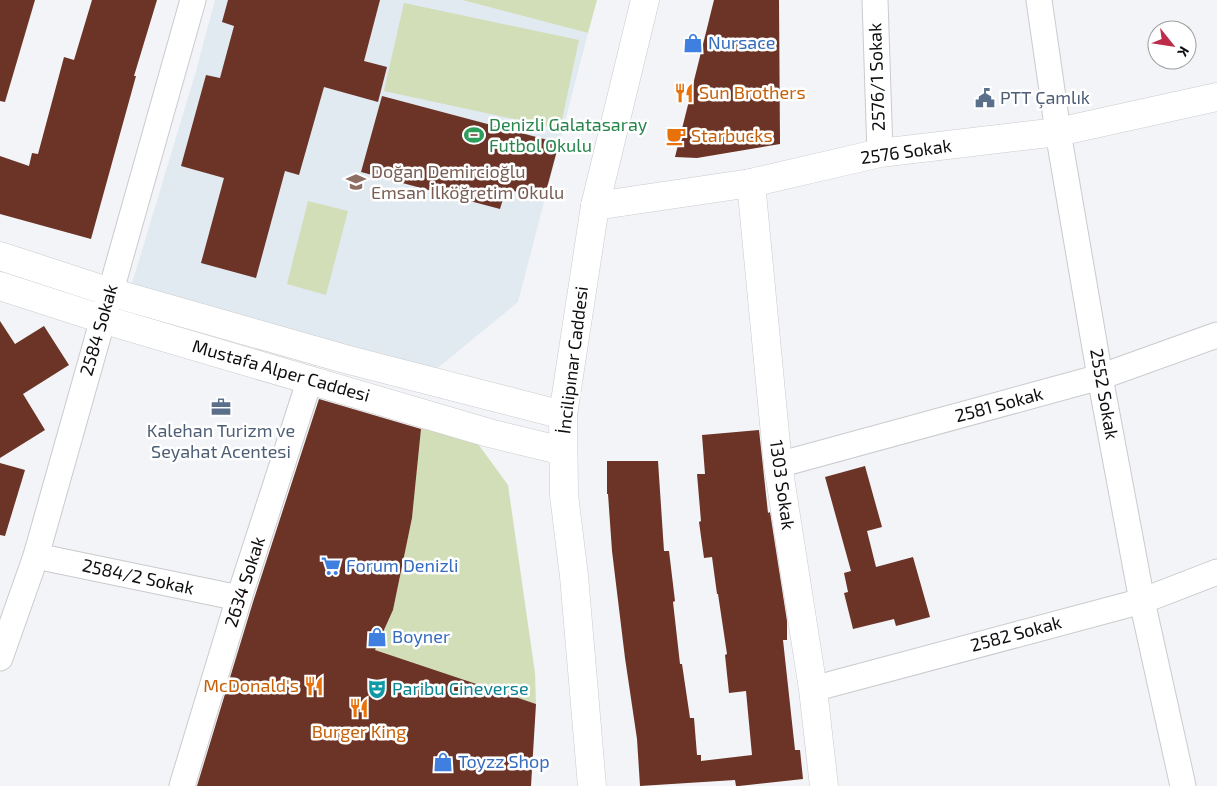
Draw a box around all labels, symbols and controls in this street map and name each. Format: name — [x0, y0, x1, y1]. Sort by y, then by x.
north arrow — [1147, 20, 1197, 70]
street label: 2576/1 Sokak — [863, 23, 889, 132]
place label: Nursace — [708, 31, 776, 53]
shop icon: Nursace — [682, 32, 704, 54]
text: K — [1174, 44, 1193, 60]
place label: Sun Brothers — [699, 81, 806, 103]
restaurant icon: Sun Brothers — [673, 82, 695, 104]
place label: PTT Çamlık — [1000, 86, 1090, 109]
public building icon: PTT Çamlık — [974, 87, 996, 109]
place label: Denizli Galatasaray Futbol Okulu — [489, 113, 648, 156]
sports icon: Denizli Galatasaray Futbol Okulu — [463, 124, 485, 146]
place label: Starbucks — [691, 124, 773, 146]
cafe icon: Starbucks — [665, 125, 687, 147]
street label: 2576 Sokak — [859, 134, 953, 168]
place label: Doğan Demircioğlu Emsan İlköğretim Okulu — [371, 160, 564, 203]
school or university icon: Doğan Demircioğlu Emsan İlköğretim Okulu — [345, 171, 367, 193]
street label: 2584 Sokak — [74, 281, 122, 378]
street label: İncilipınar Caddesi — [552, 285, 592, 435]
street label: Mustafa Alper Caddesi — [190, 334, 373, 406]
street label: 2552 Sokak — [1086, 347, 1124, 441]
street label: 2581 Sokak — [952, 382, 1045, 426]
office icon: Kalehan Turizm ve Seyahat Acentesi — [210, 396, 232, 418]
place label: Kalehan Turizm ve Seyahat Acentesi — [147, 419, 295, 462]
street label: 1303 Sokak — [766, 438, 800, 531]
street label: 2634 Sokak — [219, 534, 269, 630]
street label: 2584/2 Sokak — [80, 553, 196, 599]
place label: Forum Denizli — [346, 554, 458, 576]
supermarket icon: Forum Denizli — [320, 555, 342, 577]
street label: 2582 Sokak — [968, 610, 1064, 656]
place label: Boyner — [392, 625, 450, 647]
shop icon: Boyner — [366, 626, 388, 648]
place label: McDonald's — [203, 674, 299, 696]
restaurant icon: McDonald's — [303, 675, 325, 697]
place label: Paribu Cineverse — [392, 677, 529, 699]
theatre icon: Paribu Cineverse — [366, 678, 388, 700]
restaurant icon: Burger King — [348, 697, 370, 719]
place label: Burger King — [312, 720, 406, 742]
place label: Toyzz Shop — [458, 750, 550, 772]
shop icon: Toyzz Shop — [432, 751, 454, 773]

